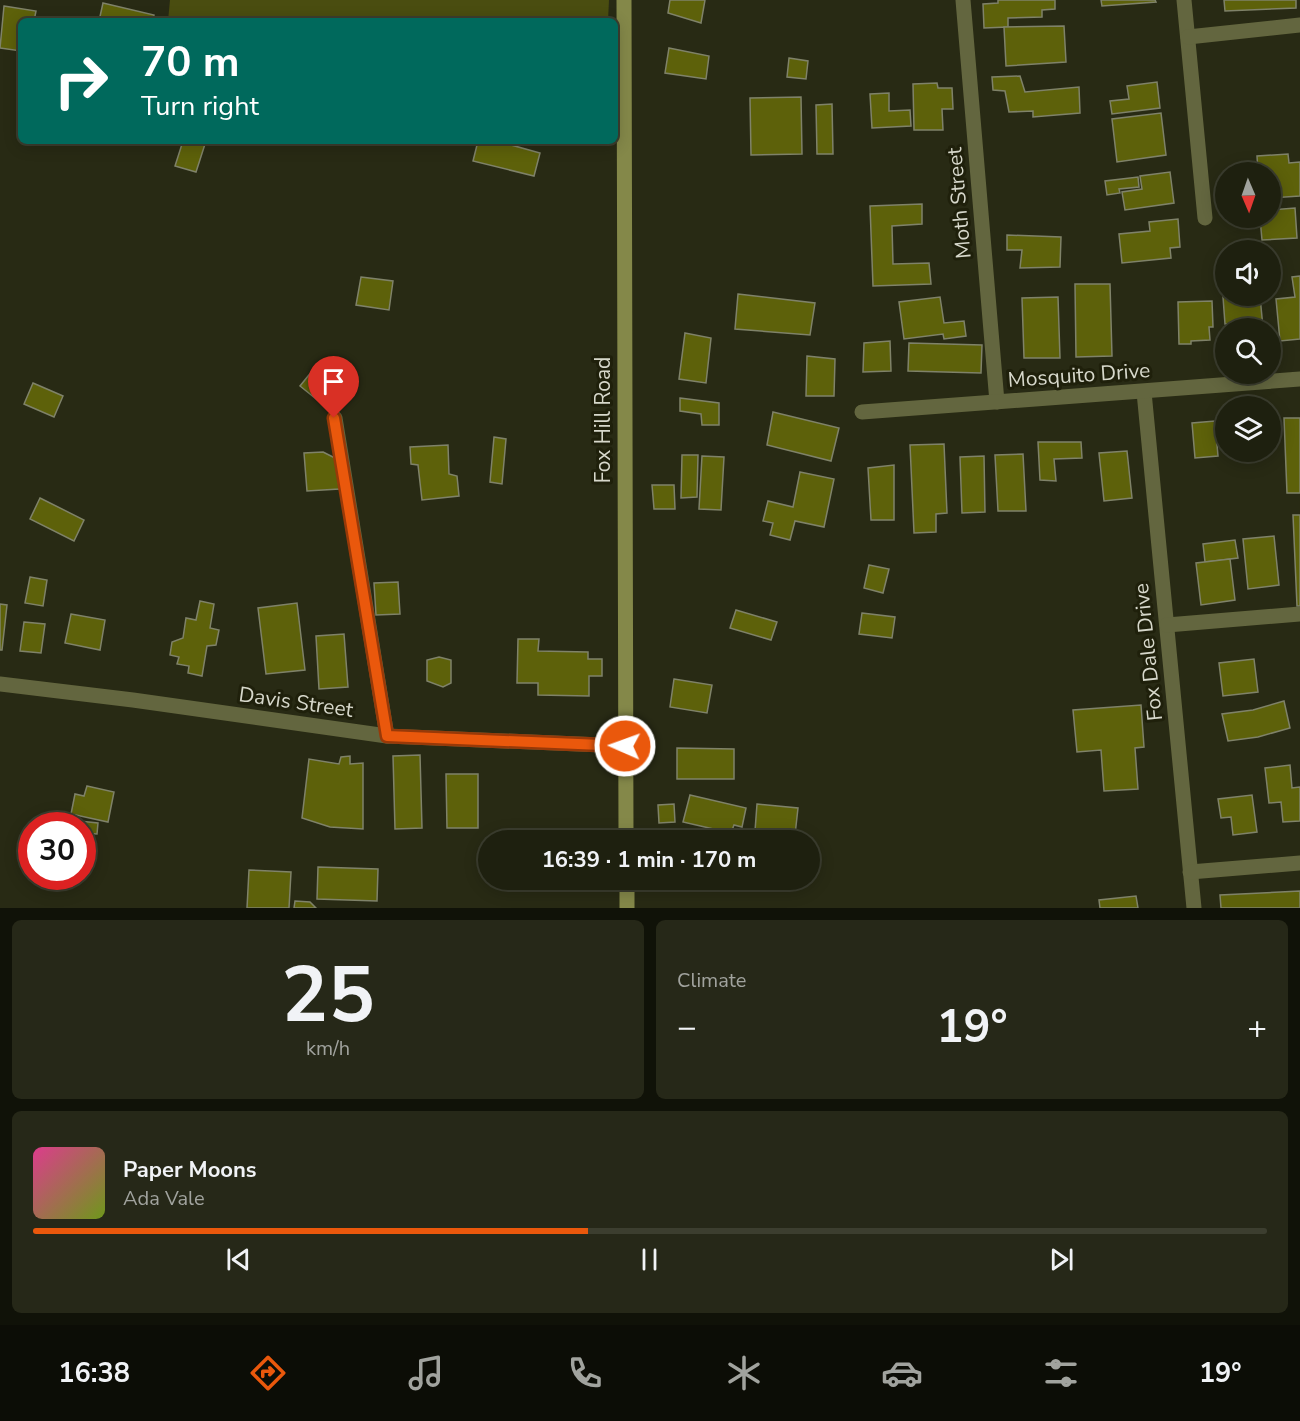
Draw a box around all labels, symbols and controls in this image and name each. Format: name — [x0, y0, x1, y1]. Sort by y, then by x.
text: 70 m — [141, 34, 240, 91]
icon: right — [42, 42, 120, 120]
text: Turn right — [141, 88, 259, 125]
street label: Moth Street — [940, 146, 978, 260]
north arrow — [1215, 162, 1281, 228]
map controls — [1215, 162, 1281, 462]
button: sound — [1215, 240, 1281, 306]
button: search — [1215, 318, 1281, 384]
pin — [308, 356, 359, 418]
street label: Mosquito Drive — [1007, 356, 1151, 394]
street label: Fox Hill Road — [589, 357, 617, 483]
icon: arrive — [317, 365, 350, 398]
button: layers — [1215, 396, 1281, 462]
street label: Fox Dale Drive — [1127, 582, 1169, 722]
street label: Davis Street — [237, 680, 356, 724]
position arrow — [593, 714, 657, 778]
speed limit sign: 30 — [18, 812, 96, 890]
text: 16:39 · 1 min · 170 m — [542, 845, 756, 875]
text: 25 — [281, 942, 375, 1049]
text: Climate — [677, 967, 746, 994]
text: 19° — [936, 997, 1008, 1058]
text: − — [677, 1005, 697, 1050]
text: + — [1247, 1005, 1267, 1050]
text: km/h — [306, 1035, 350, 1062]
text: Paper Moons — [123, 1155, 257, 1185]
text: Ada Vale — [123, 1185, 205, 1212]
icon: previous — [222, 1243, 255, 1276]
icon: pause — [633, 1243, 666, 1276]
icon: next — [1045, 1243, 1078, 1276]
icon: directions — [247, 1352, 289, 1394]
icon: music — [405, 1352, 447, 1394]
icon: phone — [564, 1352, 606, 1394]
icon: climate — [723, 1352, 765, 1394]
icon: car — [881, 1352, 923, 1394]
icon: filters — [1040, 1352, 1082, 1394]
text: 16:38 — [58, 1355, 130, 1392]
text: 19° — [1199, 1355, 1242, 1392]

